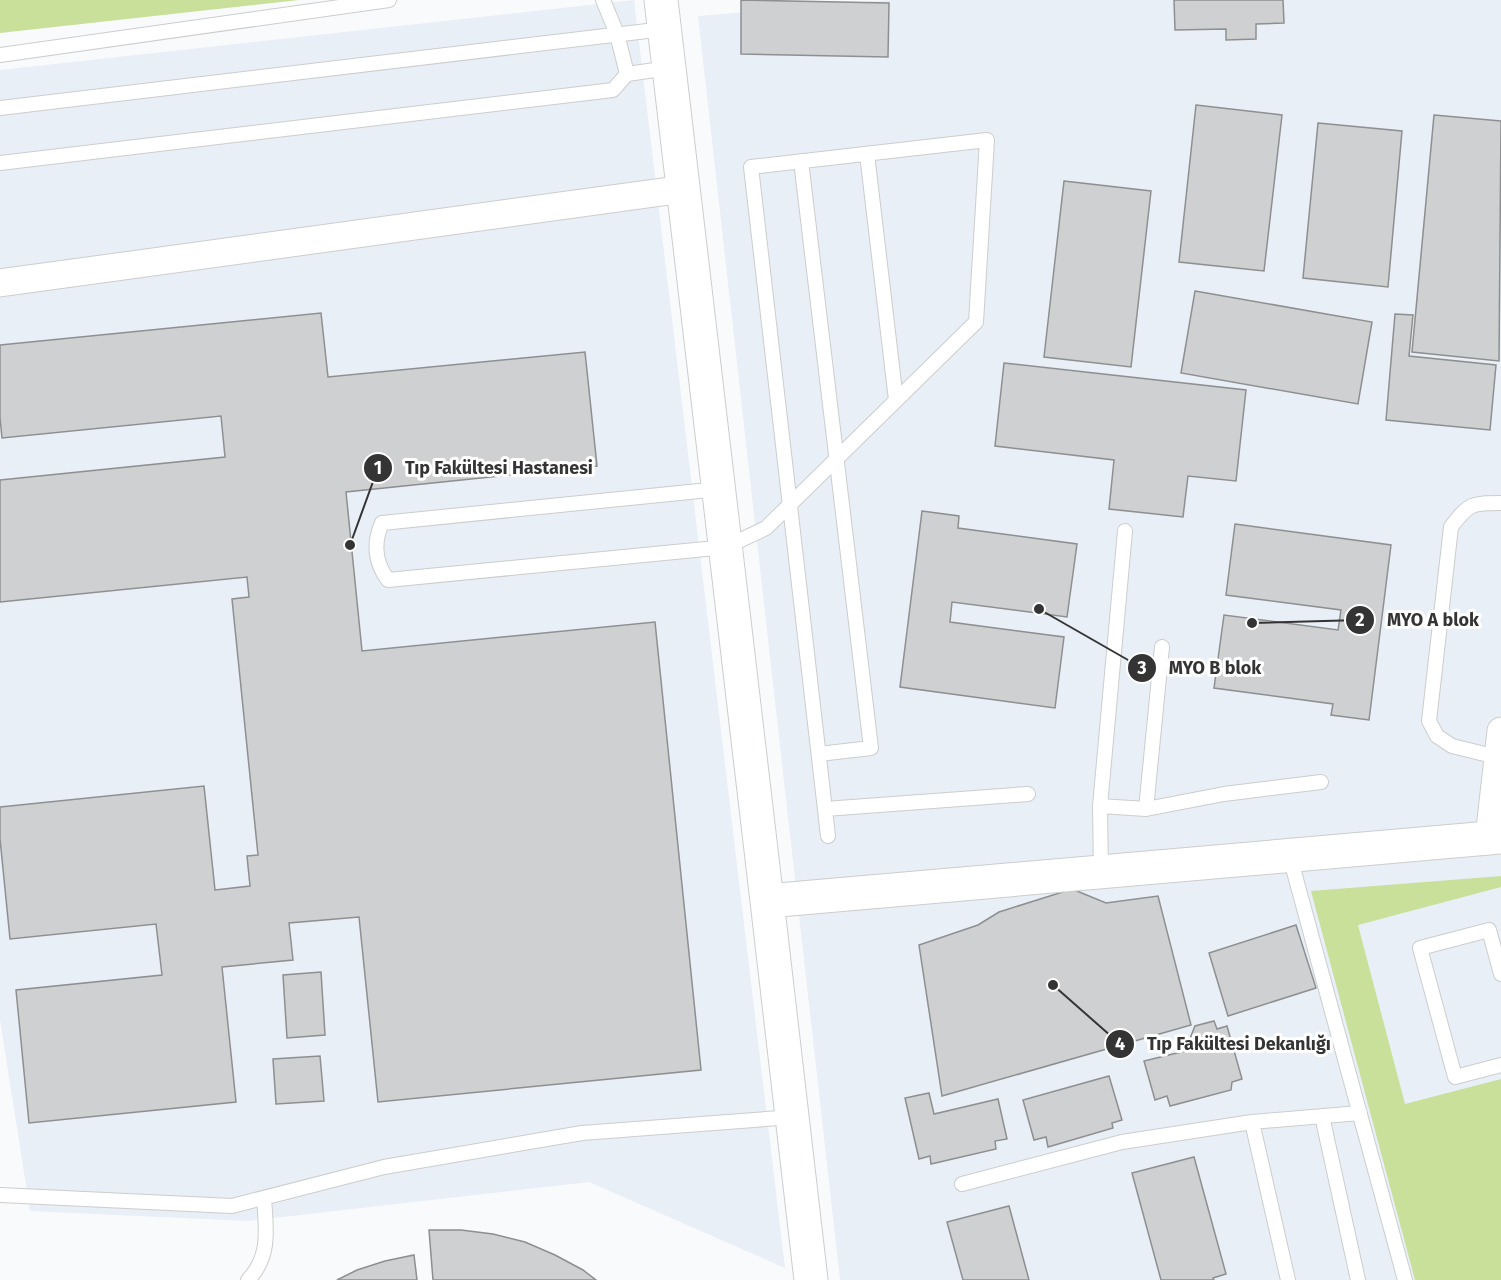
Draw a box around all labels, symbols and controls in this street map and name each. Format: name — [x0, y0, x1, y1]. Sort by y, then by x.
callout: Tıp Fakültesi Hastanesi — [363, 450, 604, 486]
text: 1 — [374, 457, 382, 479]
text: Tıp Fakültesi Hastanesi — [405, 457, 593, 479]
callout: MYO A blok — [1345, 602, 1491, 638]
text: 2 — [1355, 609, 1365, 631]
text: MYO A blok — [1387, 609, 1480, 631]
callout: MYO B blok — [1127, 650, 1273, 686]
text: 3 — [1136, 657, 1147, 679]
text: MYO B blok — [1169, 657, 1262, 679]
callout: Tıp Fakültesi Dekanlığı — [1105, 1026, 1342, 1062]
text: 4 — [1115, 1033, 1125, 1055]
text: Tıp Fakültesi Dekanlığı — [1147, 1033, 1331, 1055]

